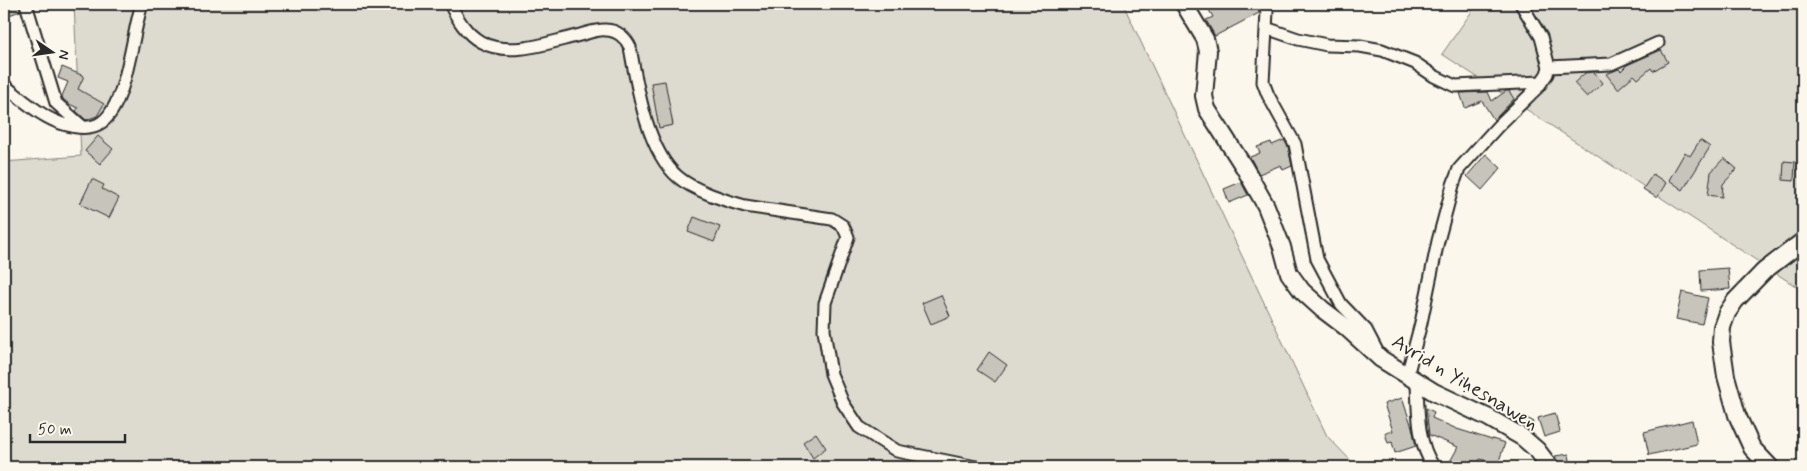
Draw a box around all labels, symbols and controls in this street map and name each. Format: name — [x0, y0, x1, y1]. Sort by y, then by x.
north arrow — [28, 28, 78, 78]
text: N — [54, 48, 74, 61]
street label: Avrid n Yiḥesnawen — [1387, 329, 1543, 437]
scale bar — [30, 411, 125, 443]
text: 50 m — [38, 420, 72, 440]

